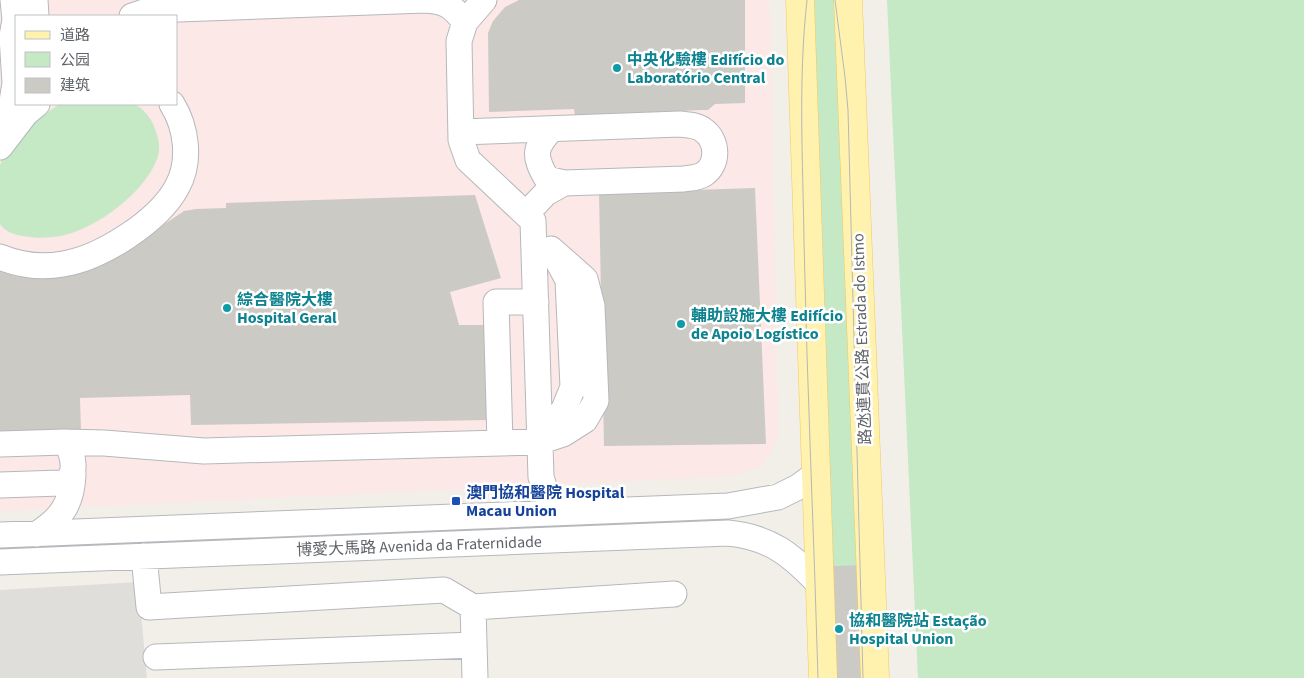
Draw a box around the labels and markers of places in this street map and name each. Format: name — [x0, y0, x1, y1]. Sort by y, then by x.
place label: 中央化驗樓 Edifício do Laboratório Central — [627, 49, 784, 89]
marker: 中央化驗樓 Edifício do Laboratório Central — [611, 62, 623, 74]
place label: 綜合醫院大樓 Hospital Geral — [237, 289, 337, 329]
marker: 綜合醫院大樓 Hospital Geral — [221, 302, 233, 314]
place label: 輔助設施大樓 Edifício de Apoio Logístico — [691, 305, 843, 345]
marker: 輔助設施大樓 Edifício de Apoio Logístico — [675, 318, 687, 330]
place label: 澳門協和醫院 Hospital Macau Union — [466, 482, 625, 522]
marker: 澳門協和醫院 Hospital Macau Union — [450, 495, 462, 507]
place label: 協和醫院站 Estação Hospital Union — [849, 610, 987, 650]
marker: 協和醫院站 Estação Hospital Union — [833, 623, 845, 635]

